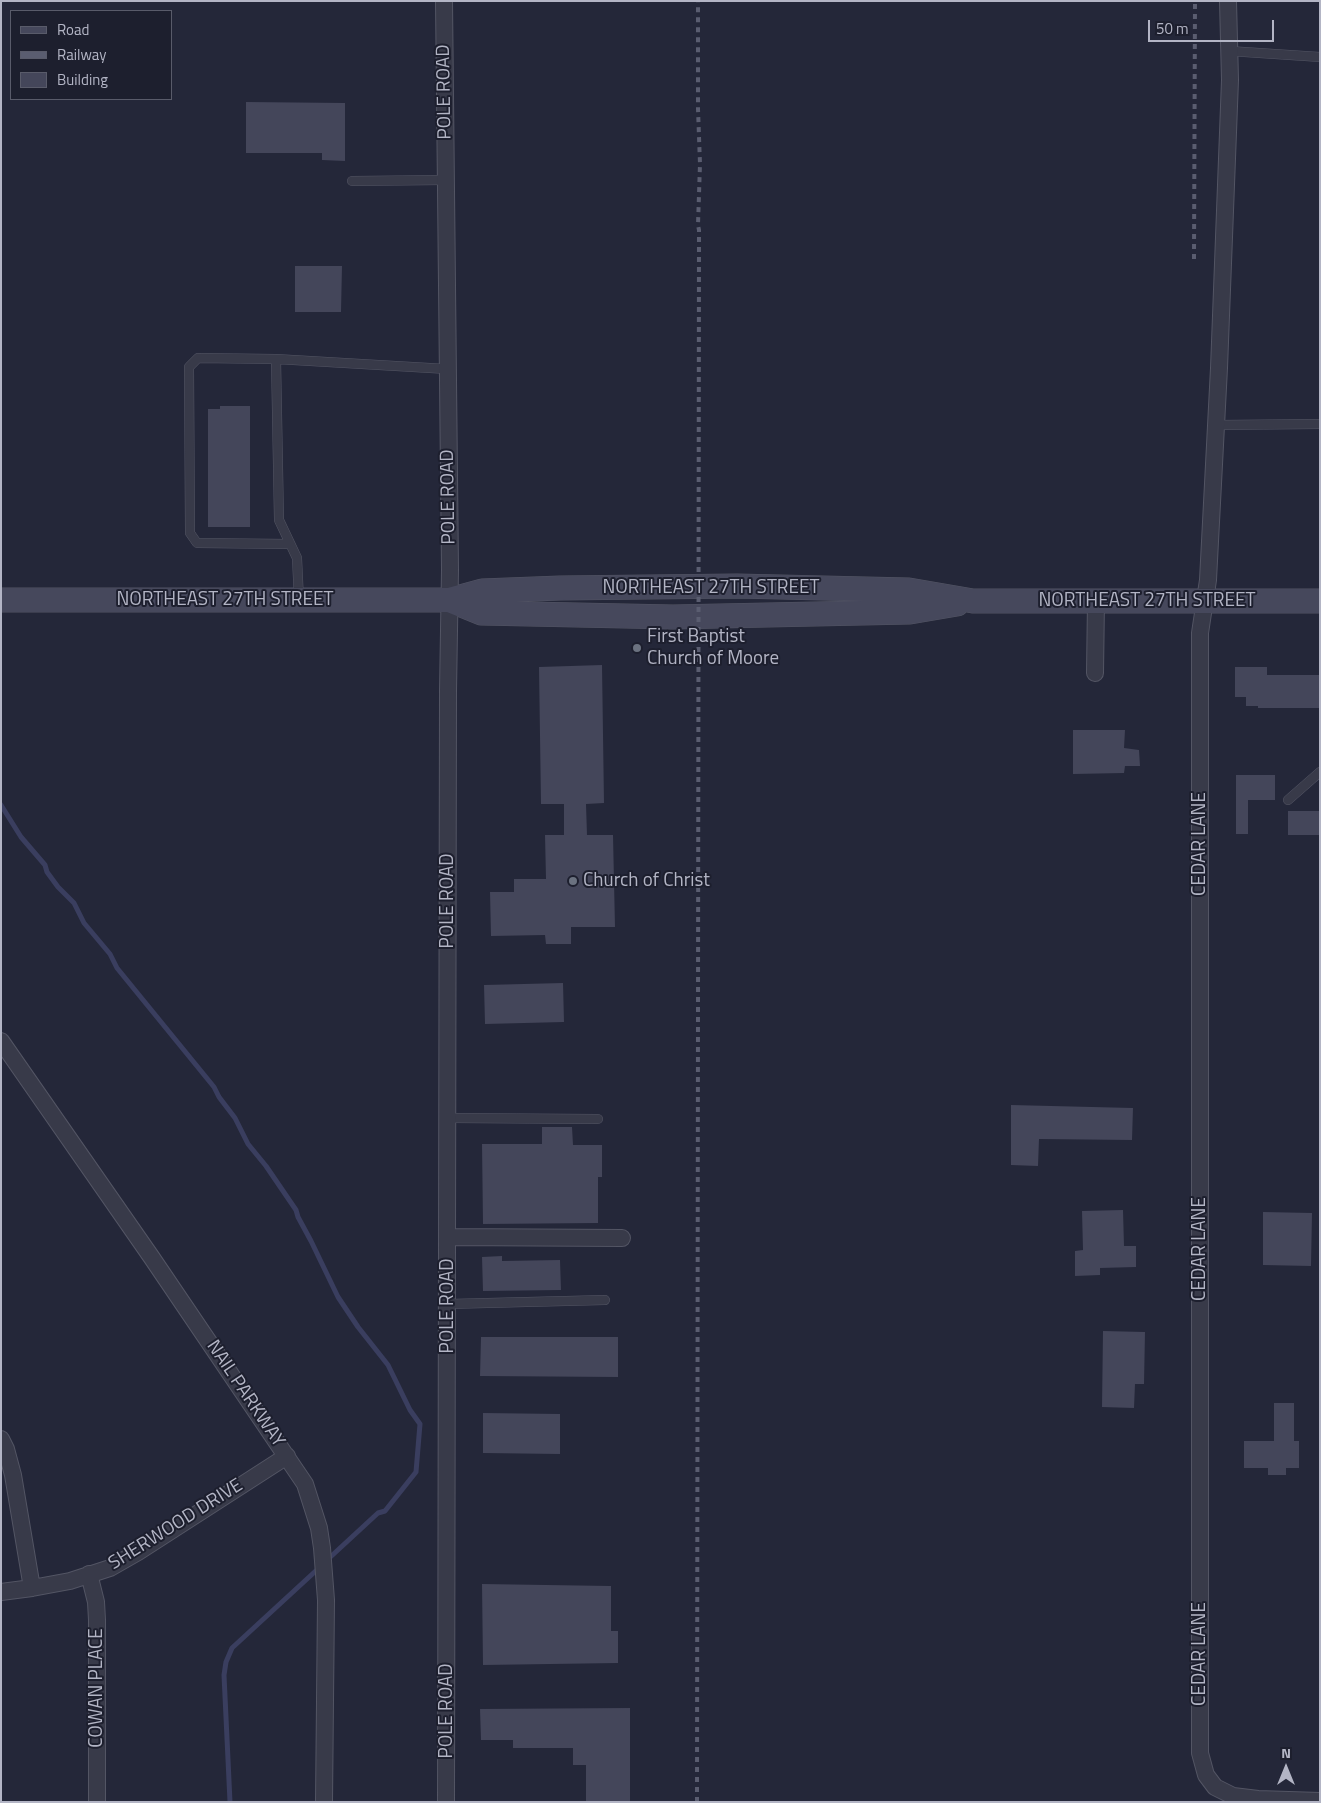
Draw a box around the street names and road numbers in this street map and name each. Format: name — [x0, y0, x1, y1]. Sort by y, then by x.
street label: POLE ROAD — [433, 44, 457, 140]
street label: POLE ROAD — [437, 449, 461, 545]
street label: NORTHEAST 27TH STREET — [602, 577, 820, 599]
street label: NORTHEAST 27TH STREET — [116, 589, 334, 611]
street label: NORTHEAST 27TH STREET — [1038, 590, 1256, 612]
street label: CEDAR LANE — [1189, 792, 1211, 896]
street label: POLE ROAD — [437, 853, 459, 949]
street label: CEDAR LANE — [1189, 1197, 1211, 1301]
street label: POLE ROAD — [437, 1258, 459, 1354]
street label: NAIL PARKWAY — [201, 1336, 289, 1452]
street label: SHERWOOD DRIVE — [105, 1475, 247, 1575]
street label: CEDAR LANE — [1189, 1602, 1211, 1706]
street label: COWAN PLACE — [86, 1628, 108, 1748]
street label: POLE ROAD — [436, 1663, 458, 1759]

